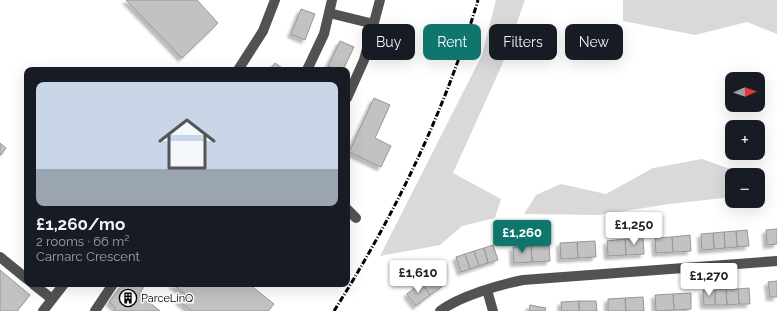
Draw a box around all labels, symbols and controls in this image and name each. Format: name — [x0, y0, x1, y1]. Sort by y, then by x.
chip: Buy — [362, 24, 415, 60]
chip: Rent — [423, 24, 481, 60]
chip: Filters — [489, 24, 557, 60]
chip: New — [565, 24, 623, 60]
north arrow — [725, 72, 765, 112]
map controls — [725, 72, 765, 208]
icon: home — [151, 108, 223, 180]
button: + — [725, 120, 765, 160]
button: − — [725, 168, 765, 208]
pin: £1,250 — [601, 212, 667, 246]
text: £1,260/mo — [36, 214, 125, 234]
text: £1,250 — [614, 217, 654, 232]
pin: £1,260 — [489, 220, 555, 254]
text: £1,260 — [502, 225, 542, 240]
text: 2 rooms · 66 m² — [36, 234, 129, 249]
text: Carnarc Crescent — [36, 249, 140, 264]
pin: £1,610 — [385, 260, 451, 294]
pin: £1,270 — [676, 263, 742, 297]
text: £1,610 — [399, 265, 437, 280]
text: £1,270 — [689, 268, 729, 283]
building icon: ParceLinQ — [118, 288, 138, 308]
place label: ParceLinQ — [141, 292, 193, 305]

